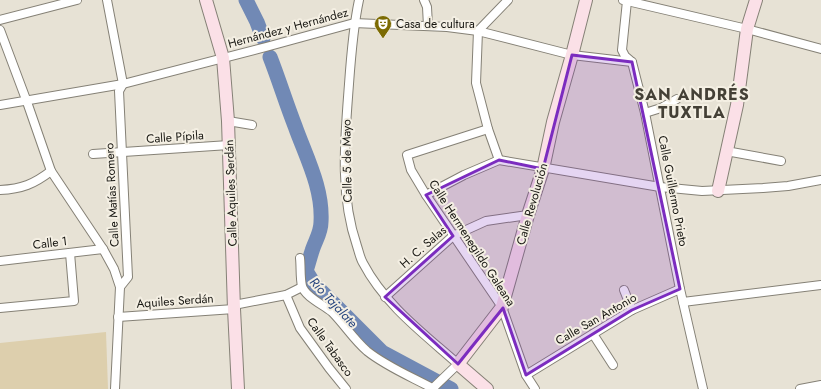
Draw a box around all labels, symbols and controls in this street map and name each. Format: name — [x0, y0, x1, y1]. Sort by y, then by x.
street label: Hernández y Hernández — [226, 3, 351, 53]
theatre icon: Casa de cultura — [373, 14, 393, 39]
place label: Casa de cultura — [396, 15, 475, 33]
district label: SAN ANDRÉS TUXTLA — [634, 83, 750, 124]
street label: Calle 5 de Mayo — [337, 119, 357, 203]
street label: Calle Pípila — [146, 126, 205, 148]
street label: Calle Guillermo Prieto — [653, 134, 693, 248]
street label: Calle Aquiles Serdán — [220, 139, 242, 247]
street label: Calle Matías Romero — [100, 142, 124, 248]
street label: Calle Revolución — [512, 161, 552, 247]
street label: Calle Hermenegildo Galeana — [424, 176, 520, 310]
street label: H. C. Salas — [396, 221, 450, 272]
street label: Calle 1 — [32, 232, 68, 254]
water label: Río Tajalate — [305, 273, 362, 332]
street label: Calle San Antonio — [552, 288, 640, 350]
street label: Aquiles Serdán — [136, 289, 214, 313]
street label: Calle Tabasco — [302, 314, 358, 381]

